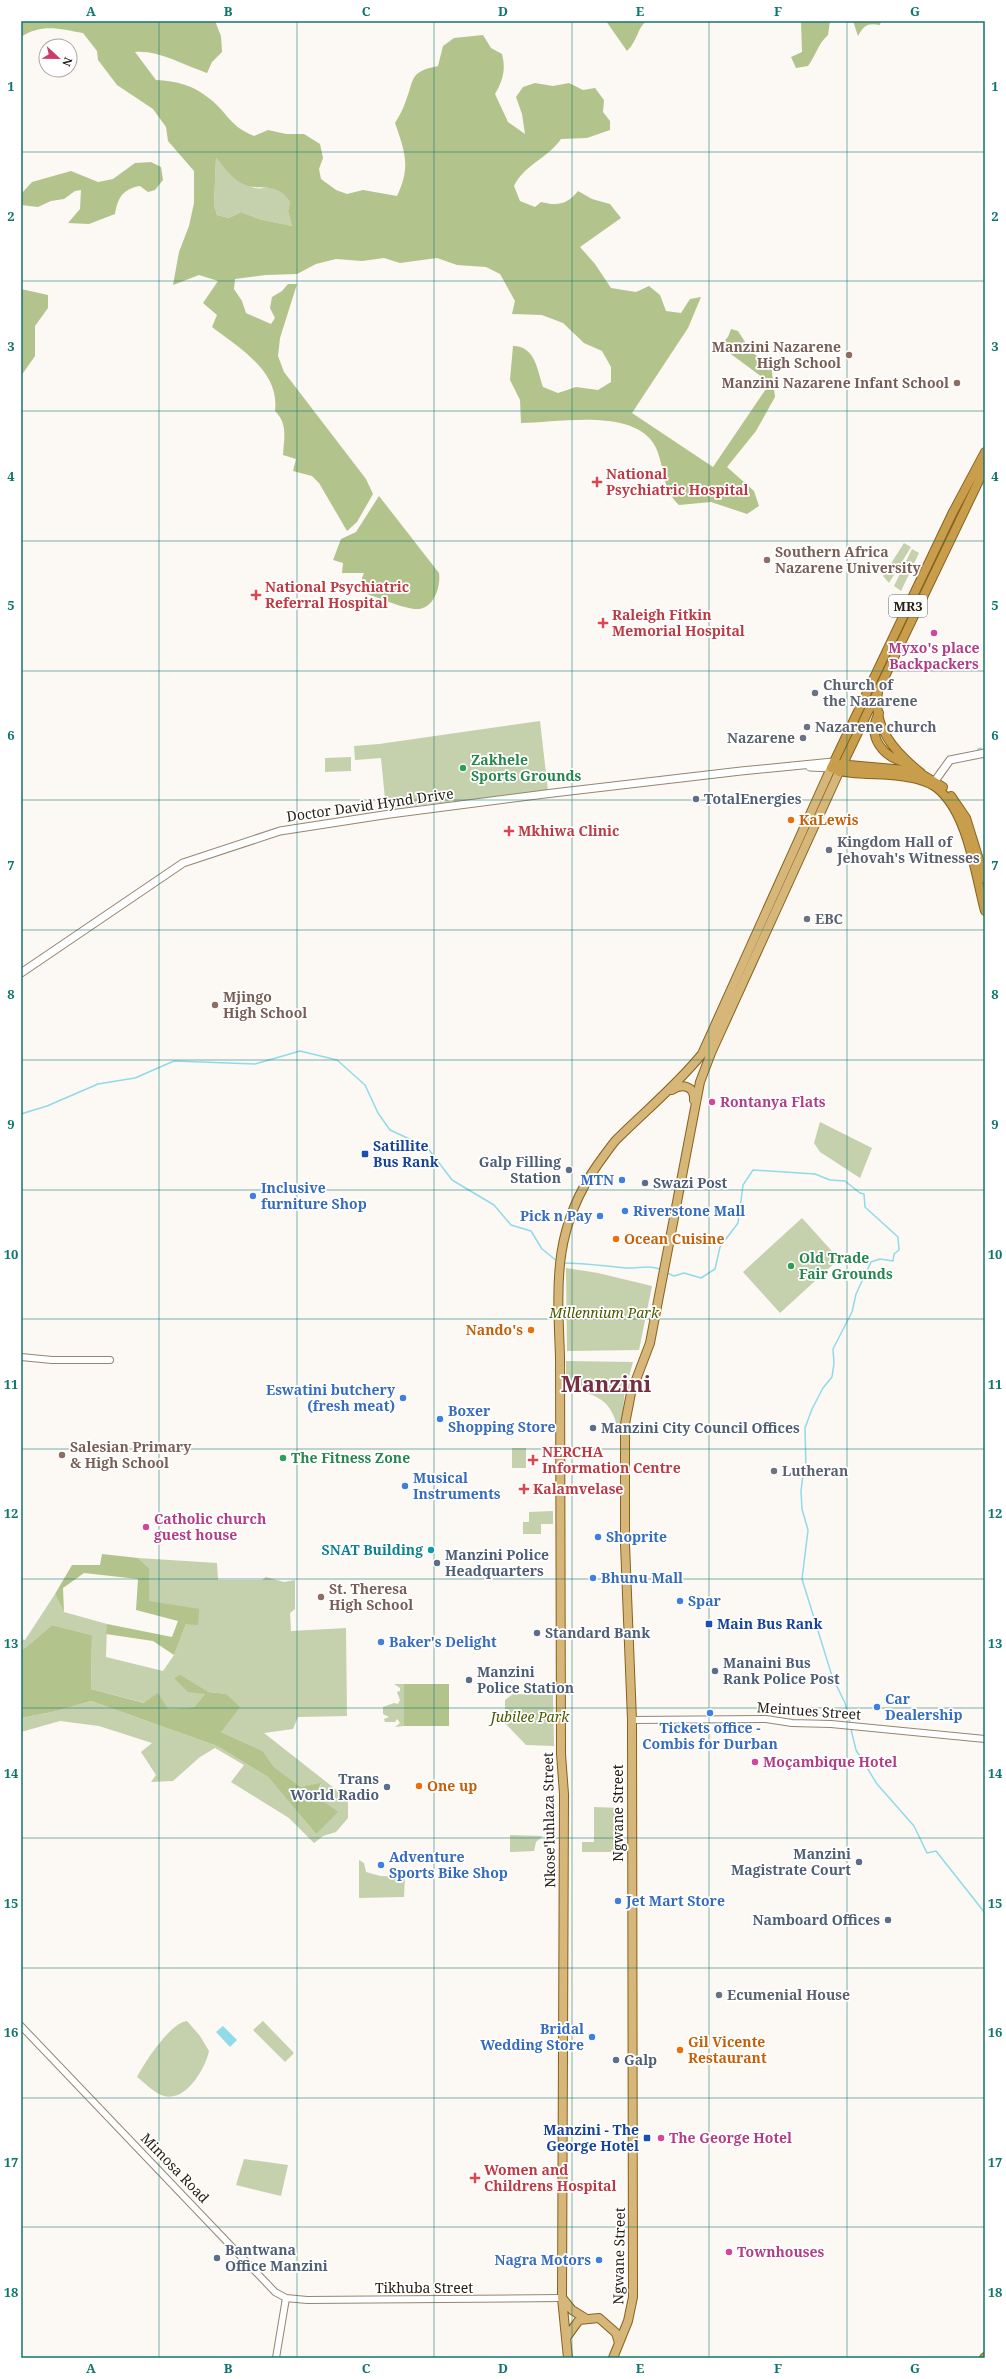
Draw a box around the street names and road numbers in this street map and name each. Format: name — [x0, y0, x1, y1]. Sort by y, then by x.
road number: MR3 — [889, 595, 927, 617]
street label: Doctor David Hynd Drive — [285, 783, 455, 826]
street label: Meintues Street — [756, 1697, 862, 1724]
street label: Nkose'luhlaza Street — [538, 1752, 559, 1888]
street label: Ngwane Street — [608, 1764, 627, 1862]
street label: Mimosa Road — [137, 2129, 214, 2207]
street label: Ngwane Street — [608, 2207, 629, 2305]
street label: Tikhuba Street — [375, 2278, 473, 2297]

